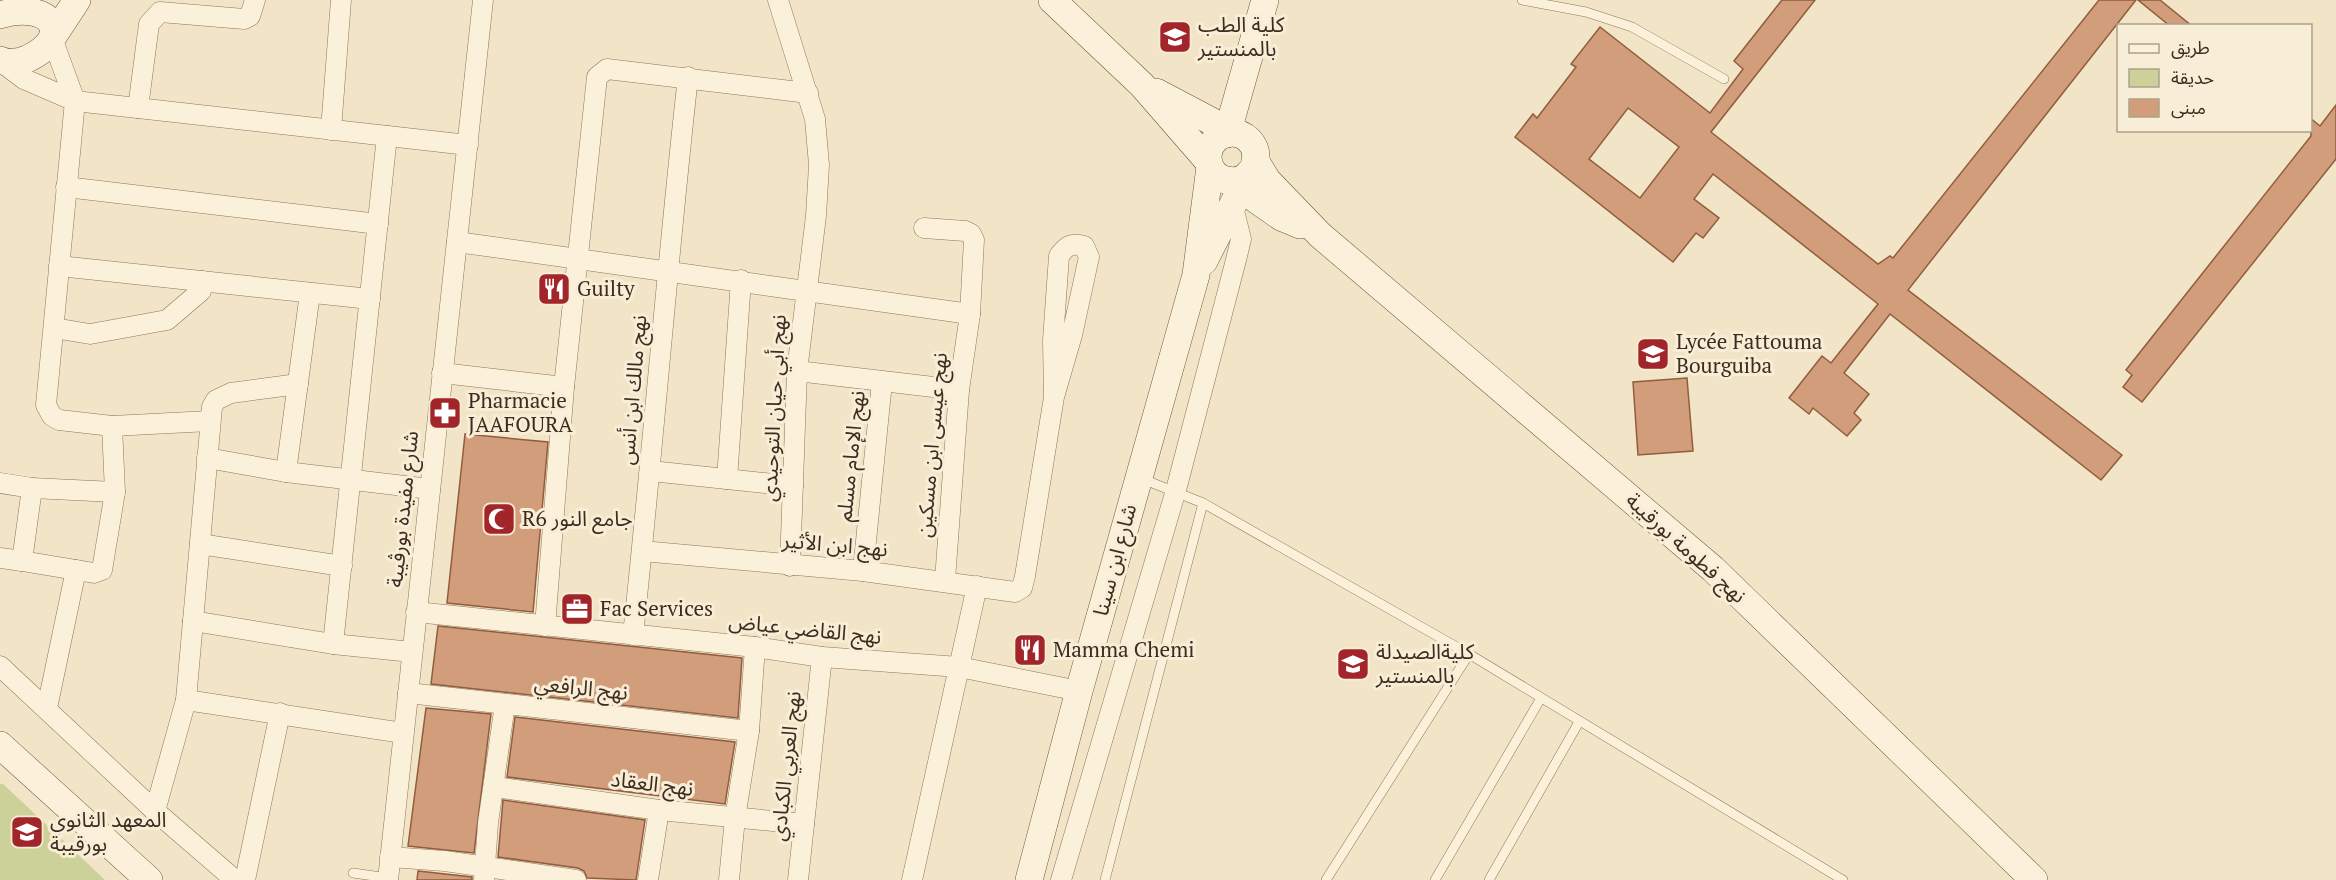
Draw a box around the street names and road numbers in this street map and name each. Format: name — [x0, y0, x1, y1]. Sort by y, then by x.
street label: نهج مالك ابن أنس — [612, 314, 654, 466]
street label: نهج أبي حيان التوحيدي — [754, 314, 795, 502]
street label: نهج عيسى ابن مسكين — [909, 351, 955, 539]
street label: نهج الإمام مسلم — [829, 389, 874, 523]
street label: شارع مفيدة بورڨيبة — [380, 429, 426, 589]
street label: نهج فطومة بورقيبة — [1619, 486, 1753, 610]
street label: شارع ابن سينا — [1086, 501, 1144, 619]
street label: نهج ابن الأثير — [780, 525, 889, 565]
street label: نهج القاضي عياض — [727, 606, 883, 653]
street label: نهج الرافعي — [533, 668, 629, 709]
street label: نهج العربي الكبادي — [763, 689, 810, 843]
street label: نهج العقاد — [609, 764, 695, 804]

